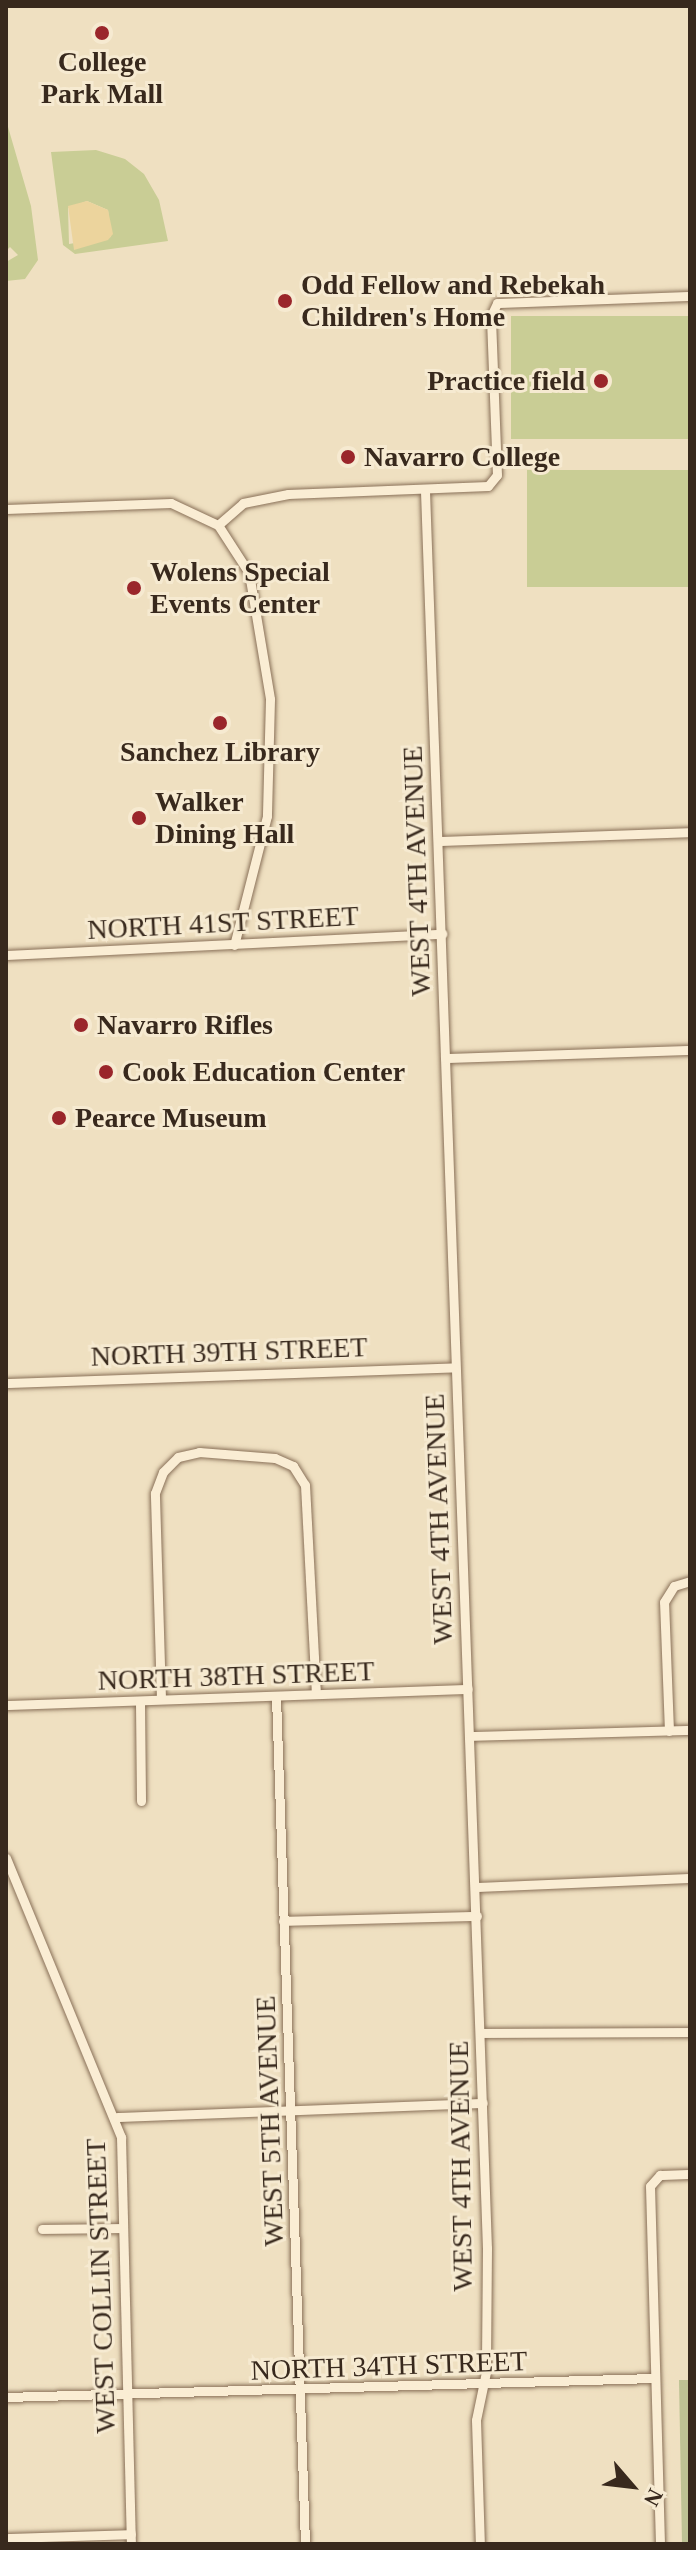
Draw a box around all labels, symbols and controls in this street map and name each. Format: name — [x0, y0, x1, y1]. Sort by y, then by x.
marker: College Park Mall — [93, 24, 111, 42]
place label: College Park Mall — [41, 45, 163, 111]
place label: Odd Fellow and Rebekah Children's Home — [301, 268, 605, 334]
marker: Odd Fellow and Rebekah Children's Home — [276, 292, 294, 310]
place label: Practice field — [427, 364, 585, 398]
marker: Practice field — [592, 372, 610, 390]
place label: Navarro College — [364, 440, 560, 474]
marker: Navarro College — [339, 448, 357, 466]
place label: Wolens Special Events Center — [150, 555, 330, 621]
marker: Wolens Special Events Center — [125, 579, 143, 597]
marker: Sanchez Library — [211, 714, 229, 732]
place label: Sanchez Library — [120, 735, 320, 769]
street label: WEST 4TH AVENUE — [396, 744, 438, 998]
place label: Walker Dining Hall — [155, 785, 294, 851]
marker: Walker Dining Hall — [130, 809, 148, 827]
street label: NORTH 41ST STREET — [86, 899, 360, 947]
place label: Navarro Rifles — [97, 1008, 273, 1042]
marker: Navarro Rifles — [72, 1016, 90, 1034]
place label: Cook Education Center — [122, 1055, 405, 1089]
marker: Cook Education Center — [97, 1063, 115, 1081]
place label: Pearce Museum — [75, 1101, 267, 1135]
marker: Pearce Museum — [50, 1109, 68, 1127]
street label: NORTH 39TH STREET — [90, 1330, 368, 1374]
street label: WEST 4TH AVENUE — [418, 1392, 460, 1646]
street label: NORTH 38TH STREET — [97, 1654, 375, 1698]
street label: WEST 5TH AVENUE — [249, 1994, 291, 2248]
street label: WEST 4TH AVENUE — [442, 2039, 480, 2293]
street label: WEST COLLIN STREET — [79, 2138, 123, 2434]
street label: NORTH 34TH STREET — [250, 2344, 528, 2388]
north arrow — [592, 2446, 672, 2526]
text: N — [639, 2485, 668, 2510]

